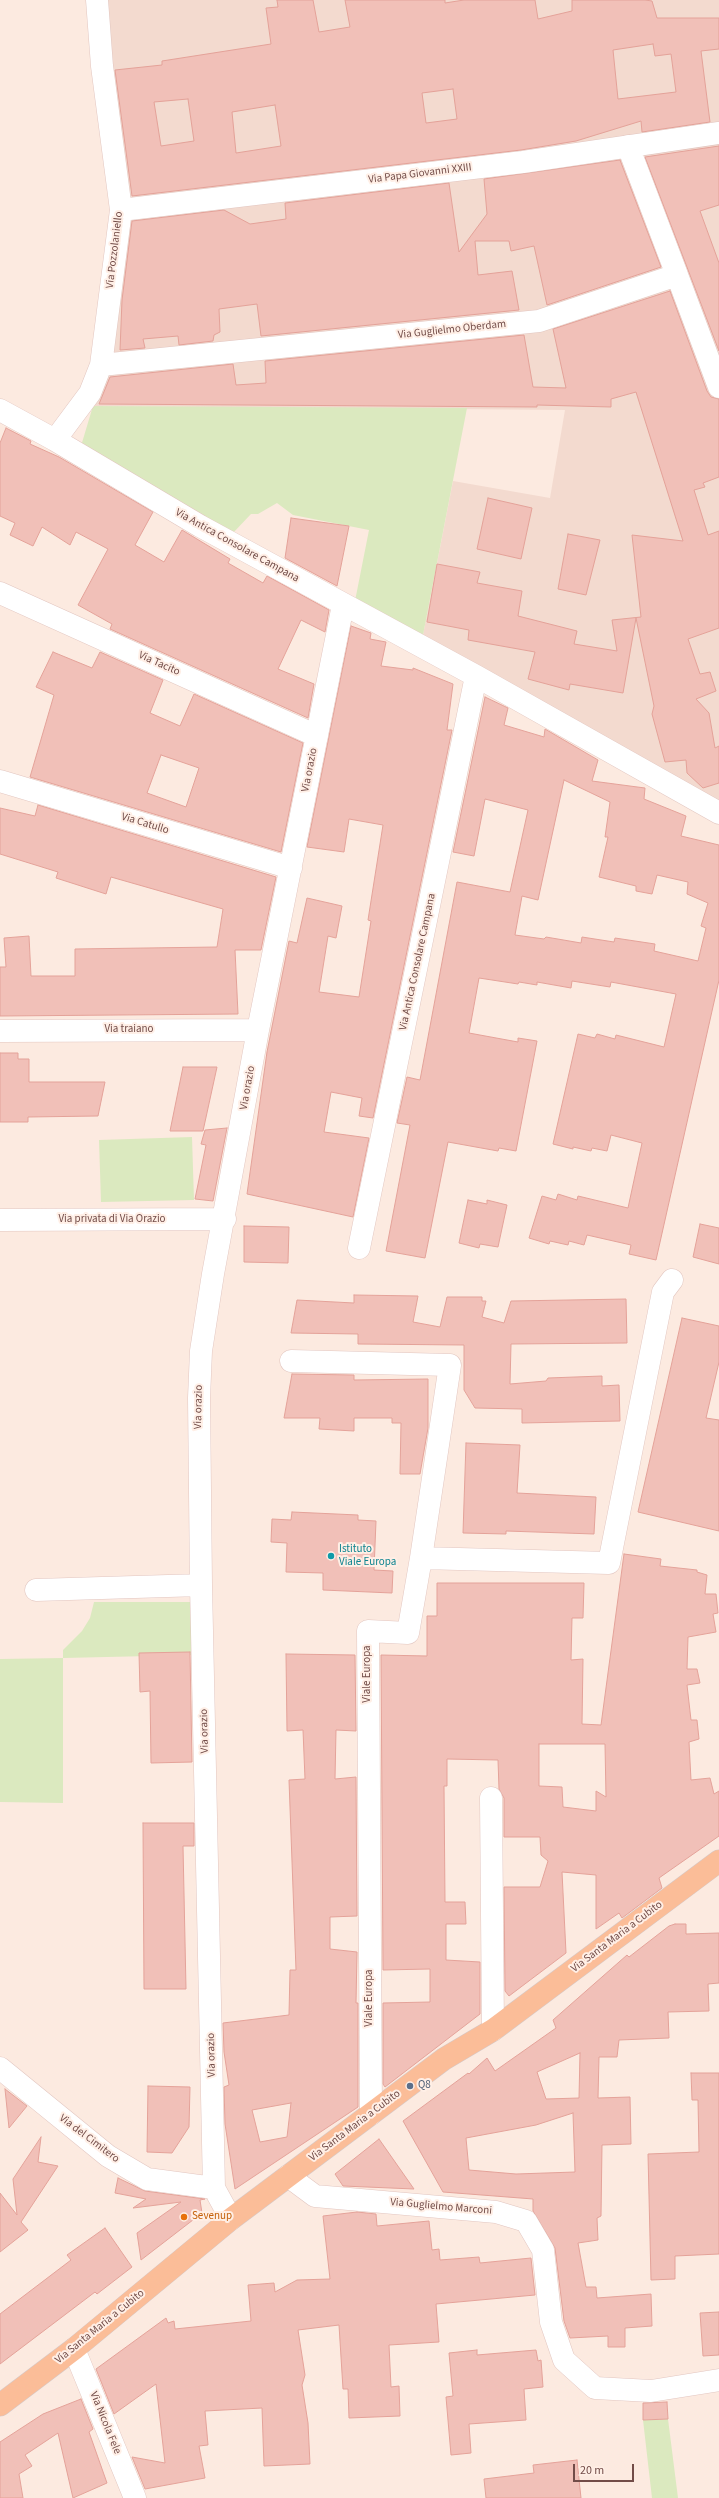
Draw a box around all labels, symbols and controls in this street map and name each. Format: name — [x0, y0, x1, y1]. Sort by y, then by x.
street label: Via Papa Giovanni XXIII — [368, 161, 472, 187]
street label: Via Pozzolaniello — [104, 211, 126, 289]
street label: Via Guglielmo Oberdam — [397, 318, 507, 342]
street label: Via Antica Consolare Campana — [173, 506, 301, 586]
street label: Via Tacito — [136, 649, 182, 679]
street label: Via orazio — [299, 747, 321, 793]
street label: Via Catullo — [120, 811, 170, 837]
street label: Via Antica Consolare Campana — [397, 892, 439, 1032]
street label: Via traiano — [104, 1023, 154, 1037]
street label: Via orazio — [238, 1065, 258, 1111]
street label: Via privata di Via Orazio — [58, 1213, 166, 1227]
street label: Via orazio — [192, 1385, 206, 1429]
place label: Istituto Viale Europa — [339, 1543, 396, 1569]
marker: Istituto Viale Europa — [326, 1551, 336, 1561]
street label: Viale Europa — [361, 1645, 375, 1703]
street label: Via orazio — [198, 1709, 212, 1753]
street label: Via Santa Maria a Cubito — [569, 1898, 665, 1976]
street label: Viale Europa — [363, 1969, 377, 2027]
street label: Via orazio — [205, 2033, 219, 2077]
place label: Q8 — [418, 2079, 431, 2093]
marker: Q8 — [405, 2081, 415, 2091]
street label: Via Santa Maria a Cubito — [307, 2087, 403, 2165]
street label: Via del Cimitero — [56, 2112, 122, 2166]
street label: Via Guglielmo Marconi — [390, 2196, 492, 2218]
place label: Sevenup — [192, 2210, 232, 2224]
marker: Sevenup — [179, 2212, 189, 2222]
street label: Via Santa Maria a Cubito — [53, 2287, 147, 2367]
street label: Via Nicola Fele — [86, 2390, 124, 2456]
scale bar — [575, 2456, 636, 2482]
text: 20 m — [580, 2462, 604, 2479]

